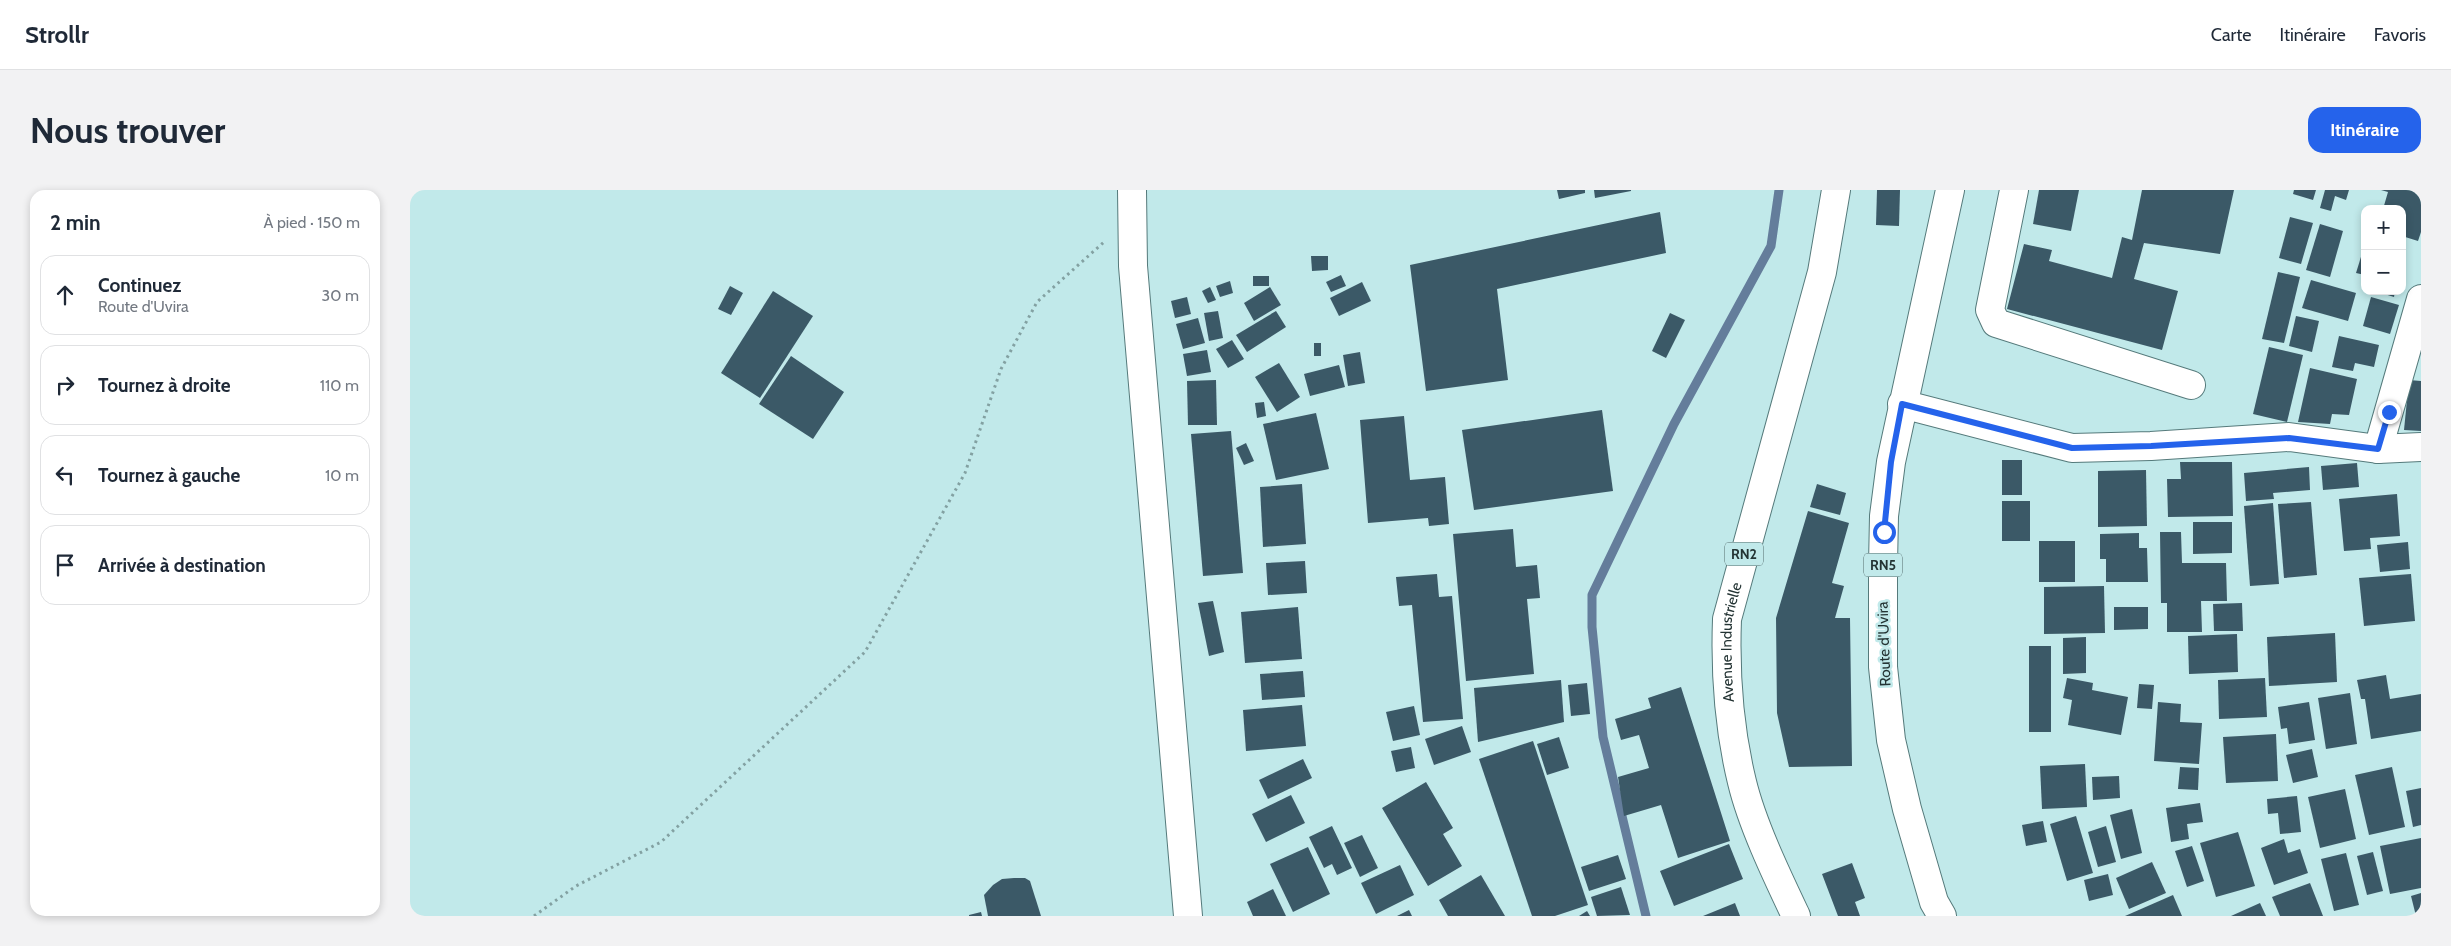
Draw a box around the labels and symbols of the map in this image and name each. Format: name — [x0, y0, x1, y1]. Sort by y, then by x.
route end — [2378, 401, 2401, 424]
route start — [1873, 521, 1896, 544]
road number: RN2 — [1725, 542, 1763, 566]
road number: RN5 — [1864, 554, 1902, 576]
street label: Avenue Industrielle — [1718, 580, 1746, 703]
street label: Route d'Uvira — [1873, 600, 1894, 687]

